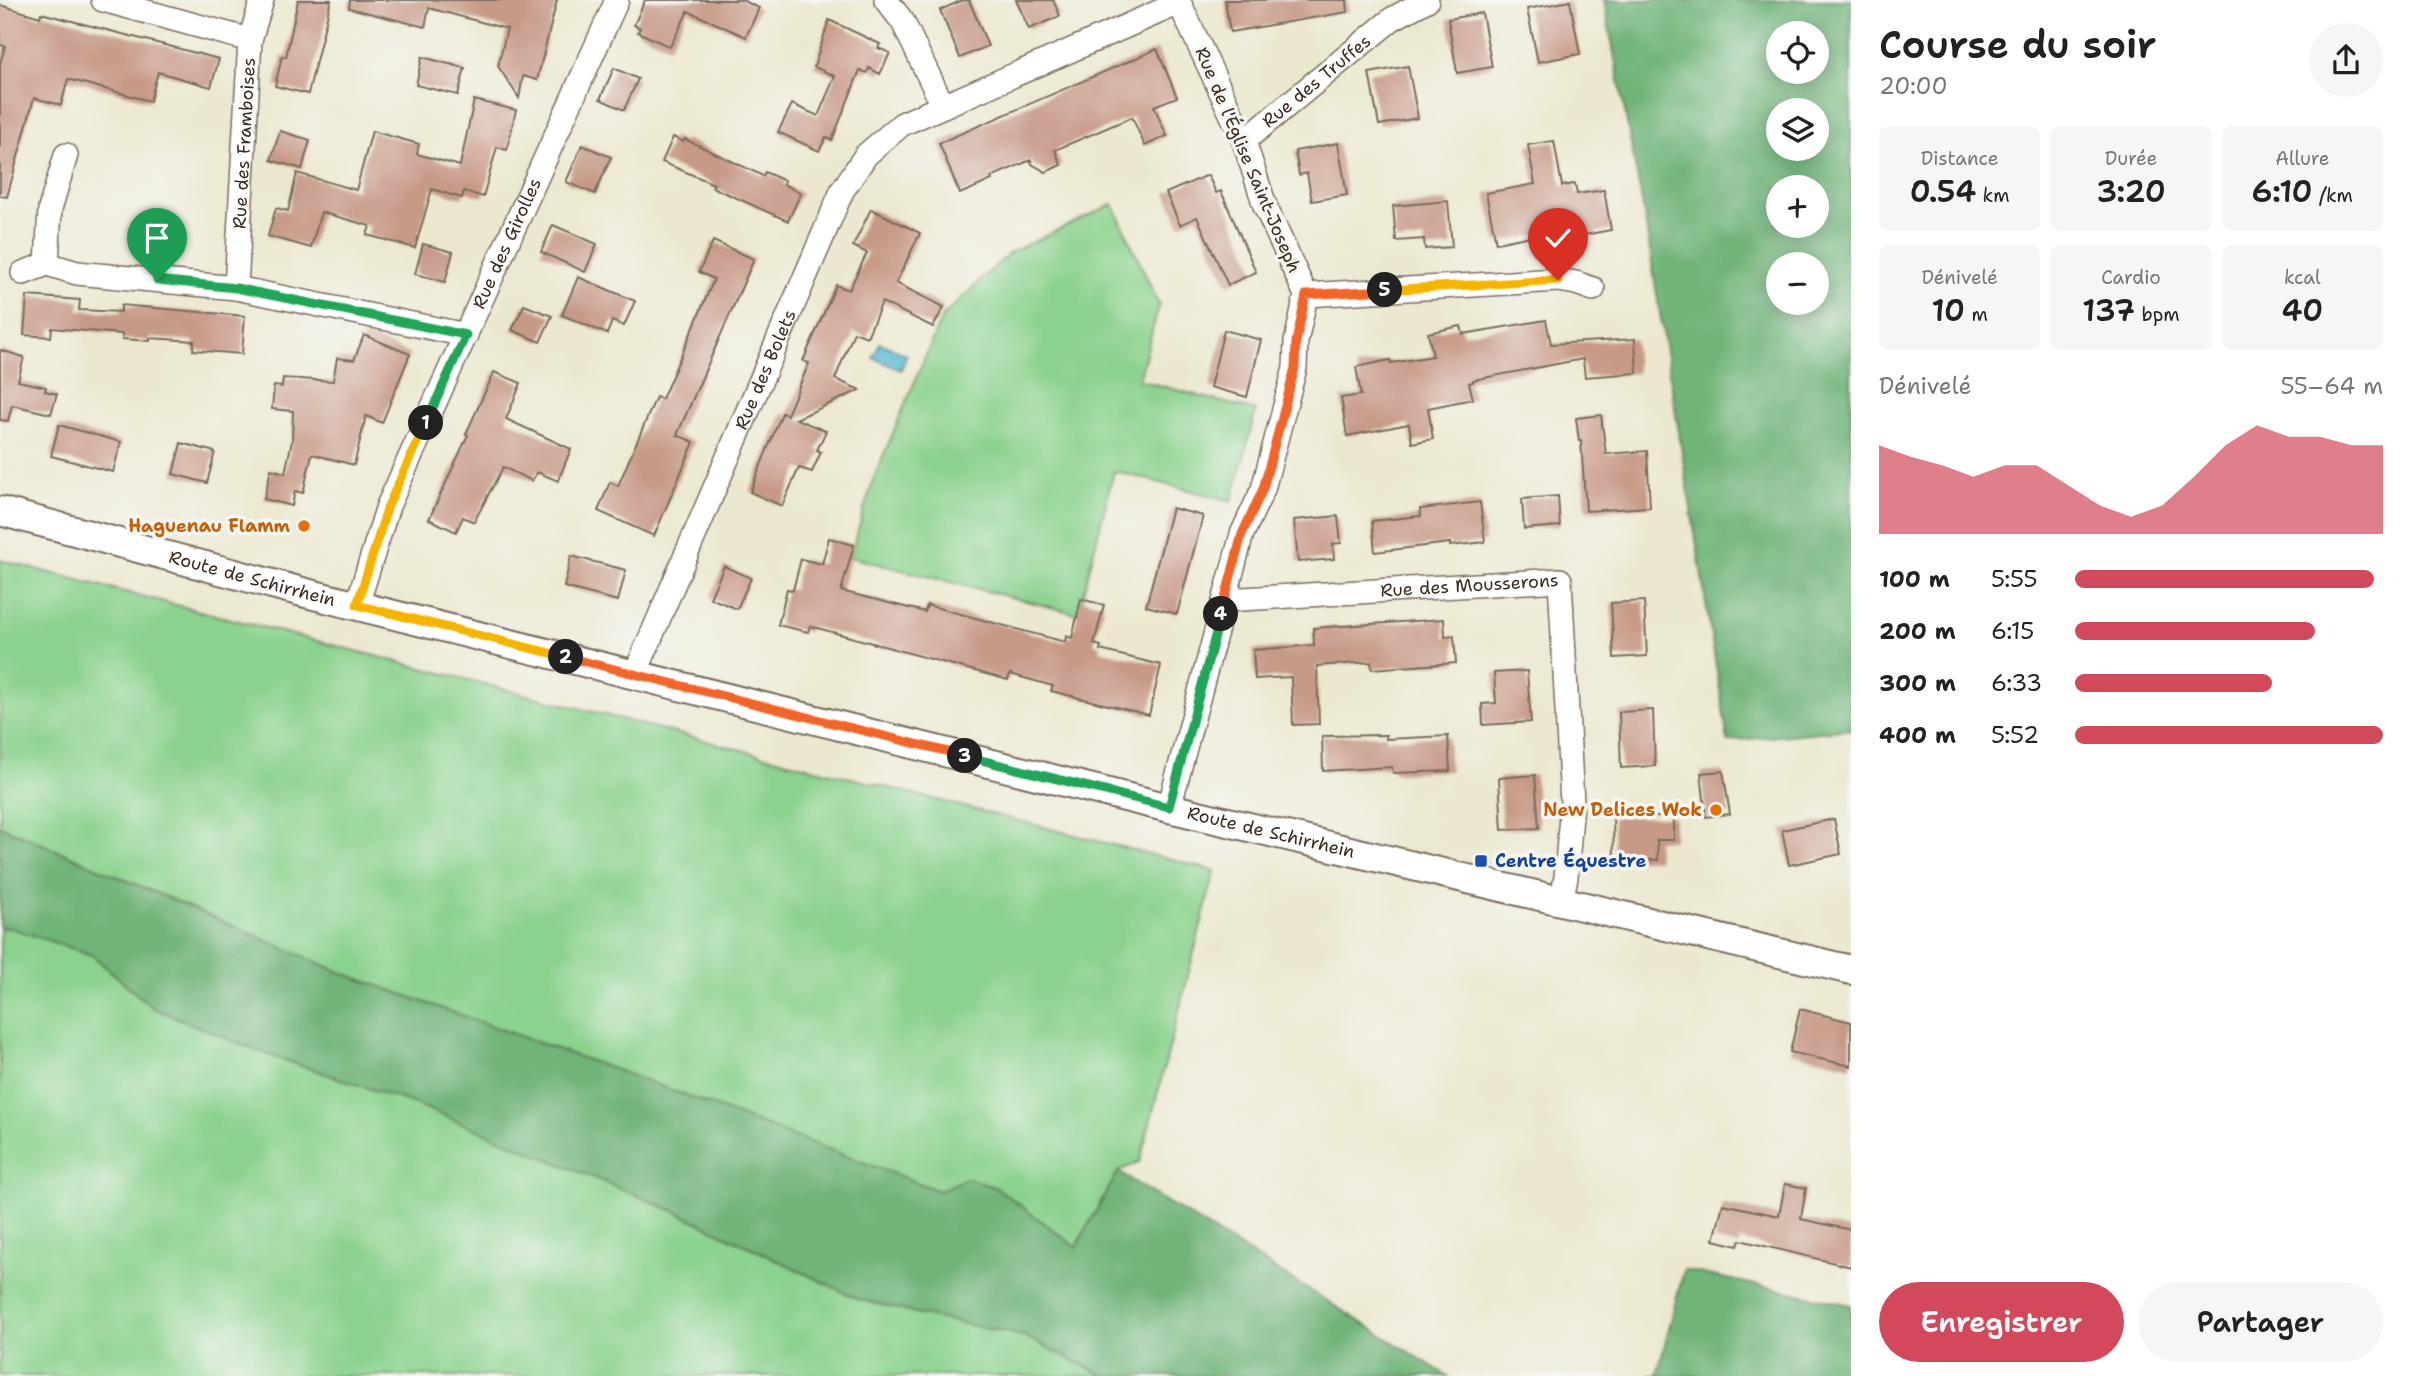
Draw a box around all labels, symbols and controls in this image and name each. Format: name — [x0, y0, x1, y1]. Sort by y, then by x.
text: Course du soir — [1879, 19, 2157, 70]
map controls — [1766, 21, 1829, 315]
button: locate — [1766, 21, 1829, 84]
button: share — [2309, 23, 2383, 97]
street label: Rue des Truffes — [1257, 29, 1376, 133]
street label: Rue de l'Église Saint-Joseph — [1189, 43, 1307, 277]
street label: Rue des Framboises — [227, 57, 261, 230]
text: 20:00 — [1879, 71, 1948, 101]
button: layers — [1766, 98, 1829, 161]
text: Distance — [1921, 146, 1999, 171]
text: Durée — [2105, 146, 2157, 171]
text: Allure — [2275, 146, 2329, 171]
text: 0.54 — [1910, 171, 1976, 212]
text: 3:20 — [2096, 171, 2166, 212]
text: 6:10 — [2252, 171, 2313, 212]
street label: Rue des Girolles — [467, 174, 547, 313]
button: + — [1766, 175, 1829, 238]
text: km — [1976, 183, 2010, 208]
text: /km — [2313, 183, 2353, 208]
pin — [127, 208, 187, 280]
pin — [1528, 208, 1588, 280]
icon: arrive — [138, 219, 176, 257]
icon: check — [1539, 219, 1577, 257]
button: − — [1766, 252, 1829, 315]
text: Dénivelé — [1921, 265, 1998, 290]
text: Cardio — [2101, 265, 2161, 290]
text: kcal — [2284, 265, 2321, 290]
pin: 5 — [1368, 272, 1402, 308]
text: 5 — [1379, 277, 1390, 302]
text: 10 — [1932, 290, 1965, 331]
text: 137 — [2082, 290, 2135, 331]
text: 40 — [2281, 290, 2323, 331]
text: m — [1965, 302, 1988, 327]
text: bpm — [2135, 302, 2180, 327]
street label: Rue des Bolets — [729, 306, 802, 433]
text: Dénivelé — [1879, 371, 1971, 401]
text: 55–64 m — [2280, 371, 2383, 401]
pin: 1 — [408, 406, 444, 440]
text: 1 — [421, 410, 430, 435]
place label: Haguenau Flamm — [128, 514, 291, 538]
marker: Haguenau Flamm — [296, 518, 312, 534]
street label: Route de Schirrhein — [166, 545, 338, 612]
text: 100 m — [1879, 564, 1950, 594]
text: 5:55 — [1991, 564, 2037, 594]
street label: Rue des Mousserons — [1380, 568, 1559, 603]
pin: 4 — [1204, 596, 1238, 632]
text: 4 — [1214, 601, 1227, 626]
text: 200 m — [1879, 616, 1956, 646]
text: 6:15 — [1991, 616, 2034, 646]
pin: 2 — [548, 640, 584, 674]
text: 2 — [559, 644, 572, 669]
text: 300 m — [1879, 668, 1956, 698]
text: 6:33 — [1991, 668, 2042, 698]
text: 400 m — [1879, 720, 1956, 750]
text: 5:52 — [1991, 720, 2039, 750]
pin: 3 — [948, 738, 982, 774]
text: 3 — [958, 743, 971, 768]
place label: New Delices Wok — [1543, 798, 1702, 822]
street label: Route de Schirrhein — [1185, 801, 1357, 864]
marker: New Delices Wok — [1708, 802, 1724, 818]
place label: Centre Équestre — [1495, 847, 1647, 873]
marker: Centre Équestre — [1473, 853, 1489, 869]
button: Enregistrer — [1879, 1282, 2124, 1362]
button: Partager — [2138, 1282, 2383, 1362]

